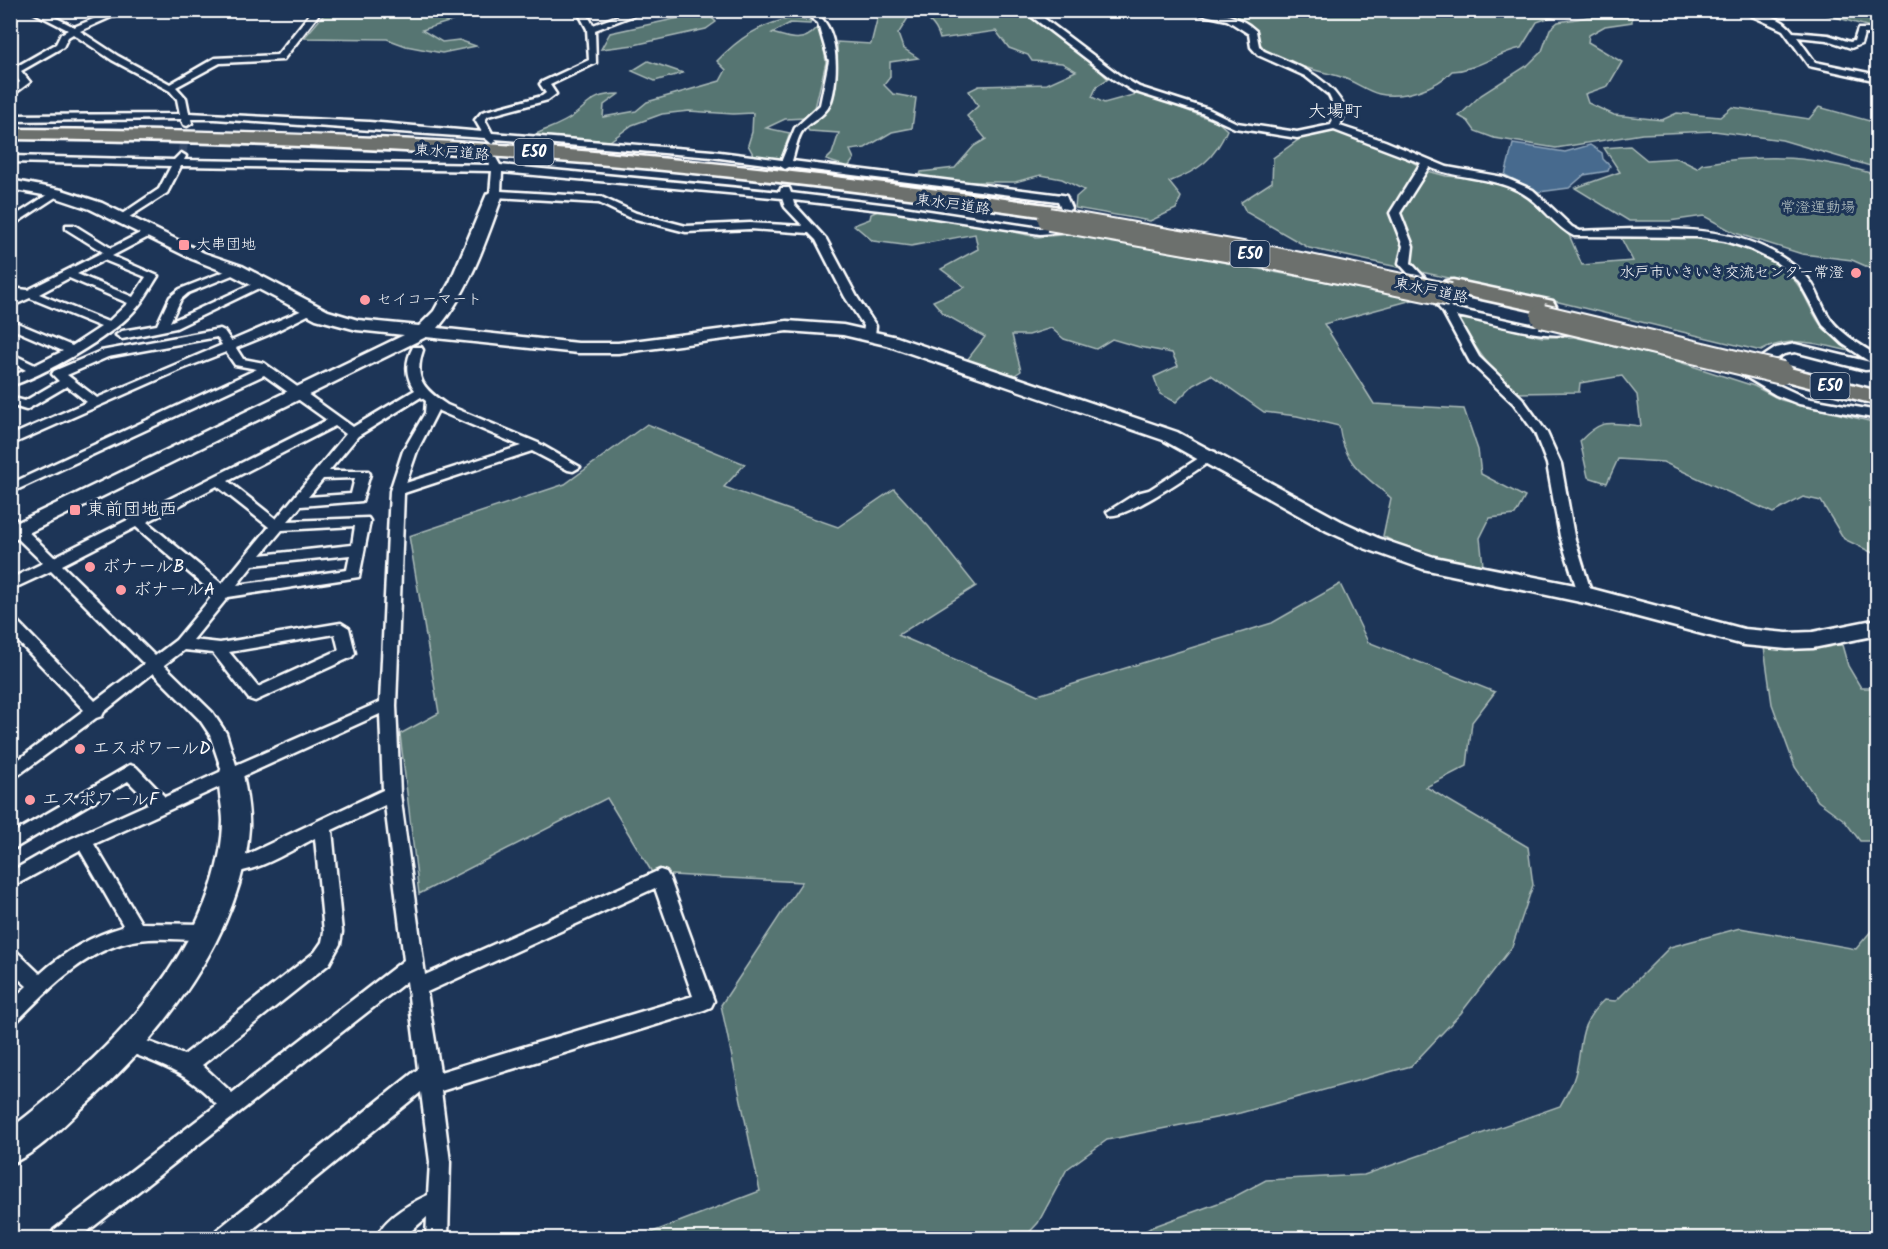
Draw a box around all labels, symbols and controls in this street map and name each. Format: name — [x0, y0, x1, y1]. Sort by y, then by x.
district label: 大場町 — [1308, 98, 1362, 127]
street label: 東水戸道路 — [414, 138, 490, 168]
road number: E50 — [514, 139, 554, 165]
street label: 東水戸道路 — [914, 188, 992, 222]
park label: 常澄運動場 — [1780, 196, 1856, 220]
place label: 大串団地 — [196, 233, 256, 257]
marker: 大串団地 — [177, 238, 191, 252]
road number: E50 — [1230, 241, 1270, 267]
place label: 水戸市いきいき交流センター常澄 — [1620, 261, 1844, 285]
marker: 水戸市いきいき交流センター常澄 — [1849, 266, 1863, 280]
street label: 東水戸道路 — [1392, 271, 1470, 311]
place label: セイコーマート — [377, 288, 482, 312]
marker: セイコーマート — [358, 293, 372, 307]
road number: E50 — [1810, 373, 1850, 399]
place label: 東前団地西 — [87, 496, 177, 525]
marker: 東前団地西 — [68, 503, 82, 517]
place label: ボナールB — [102, 553, 184, 582]
marker: ボナールB — [83, 560, 97, 574]
place label: ボナールA — [133, 576, 215, 605]
marker: ボナールA — [114, 583, 128, 597]
place label: エスポワールD — [92, 735, 211, 764]
marker: エスポワールD — [73, 742, 87, 756]
place label: エスポワールF — [42, 786, 160, 815]
marker: エスポワールF — [23, 793, 37, 807]

